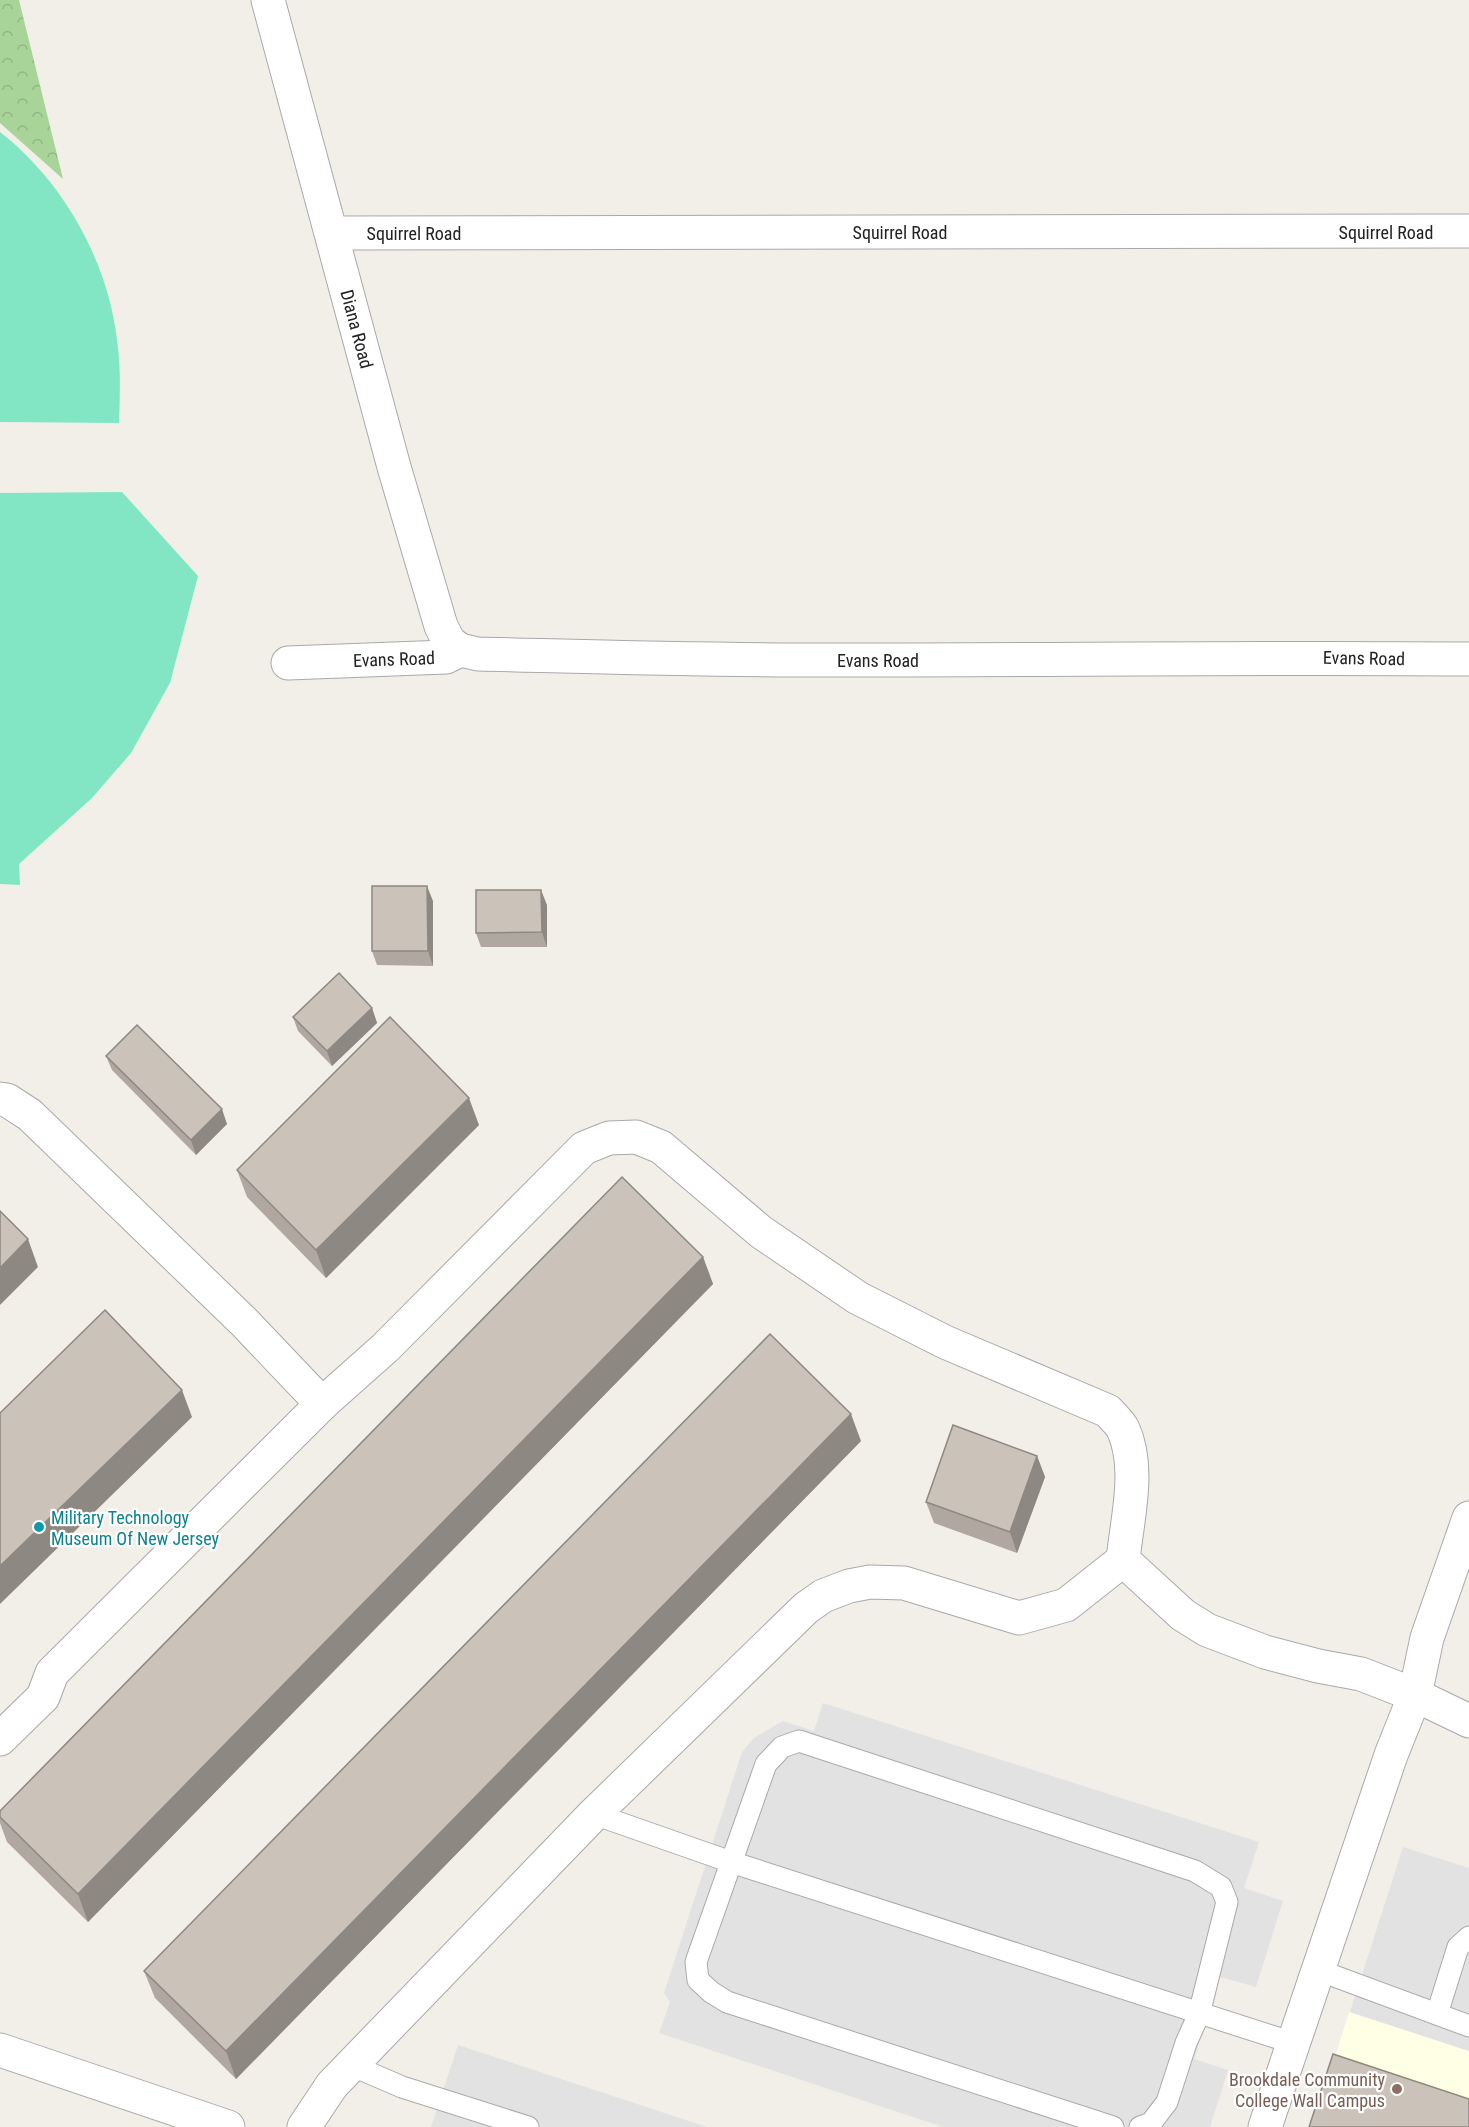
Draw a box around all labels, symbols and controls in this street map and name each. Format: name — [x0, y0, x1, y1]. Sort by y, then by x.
street label: Squirrel Road — [853, 222, 947, 243]
street label: Squirrel Road — [1339, 222, 1433, 243]
street label: Squirrel Road — [367, 223, 461, 244]
street label: Diana Road — [336, 287, 378, 371]
street label: Evans Road — [353, 647, 435, 671]
street label: Evans Road — [1323, 647, 1405, 669]
street label: Evans Road — [837, 650, 919, 671]
place label: Military Technology Museum Of New Jersey — [51, 1507, 220, 1549]
marker: Military Technology Museum Of New Jersey — [32, 1520, 46, 1534]
place label: Brookdale Community College Wall Campus — [1229, 2069, 1385, 2111]
marker: Brookdale Community College Wall Campus — [1390, 2082, 1404, 2096]

